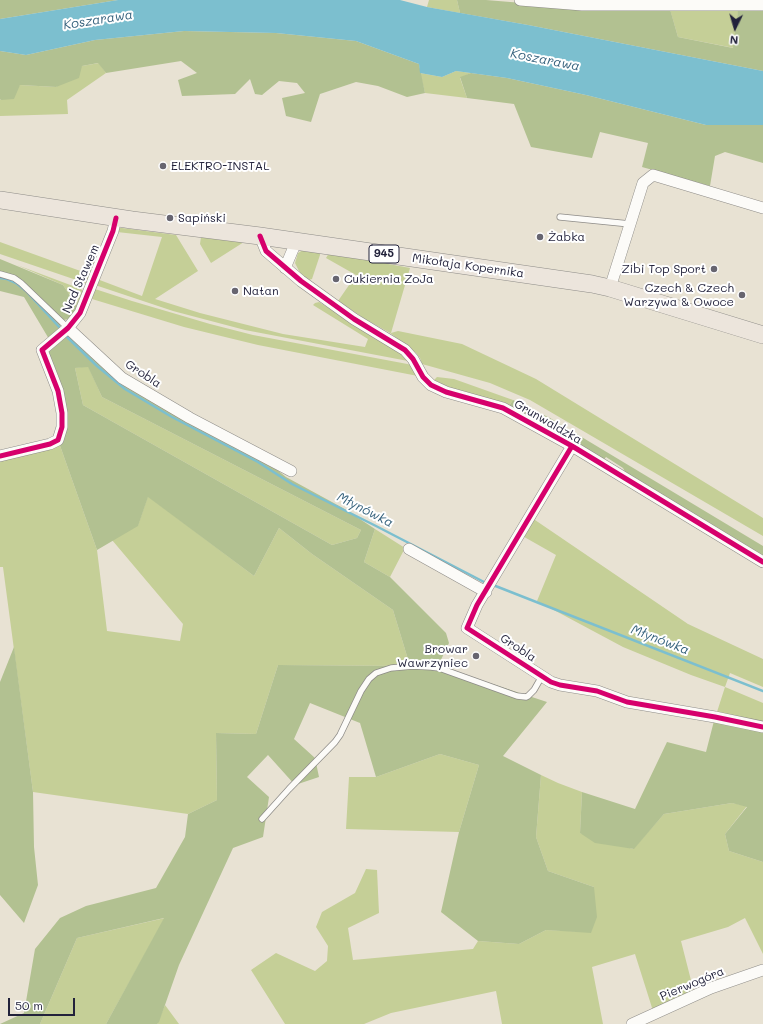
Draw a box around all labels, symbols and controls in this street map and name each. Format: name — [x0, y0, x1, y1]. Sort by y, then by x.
water label: Koszarawa — [62, 7, 134, 33]
north arrow — [715, 8, 755, 48]
text: N — [729, 33, 739, 48]
water label: Koszarawa — [509, 46, 581, 74]
place label: ELEKTRO-INSTAL — [171, 159, 269, 173]
marker: ELEKTRO-INSTAL — [158, 161, 168, 171]
place label: Sapiński — [178, 211, 226, 225]
marker: Sapiński — [165, 213, 175, 223]
place label: Żabka — [548, 230, 585, 244]
marker: Żabka — [535, 232, 545, 242]
street label: Nad Stawem — [59, 242, 103, 316]
road number: 945 — [369, 245, 399, 263]
street label: Mikołaja Kopernika — [411, 251, 525, 281]
place label: Zibi Top Sport — [621, 262, 706, 276]
marker: Zibi Top Sport — [709, 264, 719, 274]
place label: Cukiernia ZoJa — [344, 272, 434, 286]
marker: Cukiernia ZoJa — [331, 274, 341, 284]
place label: Czech & Czech Warzywa & Owoce — [623, 281, 734, 309]
place label: Natan — [243, 284, 279, 298]
marker: Natan — [230, 286, 240, 296]
marker: Czech & Czech Warzywa & Owoce — [737, 290, 747, 300]
street label: Grobla — [122, 357, 164, 391]
street label: Grunwaldzka — [511, 397, 585, 447]
water label: Młynówka — [334, 489, 396, 531]
water label: Młynówka — [629, 622, 691, 658]
street label: Grobla — [497, 631, 539, 665]
place label: Browar Wawrzyniec — [397, 642, 468, 670]
marker: Browar Wawrzyniec — [471, 651, 481, 661]
street label: Pierwogóra — [658, 964, 726, 1004]
scale bar — [10, 990, 77, 1016]
text: 50 m — [15, 997, 43, 1013]

